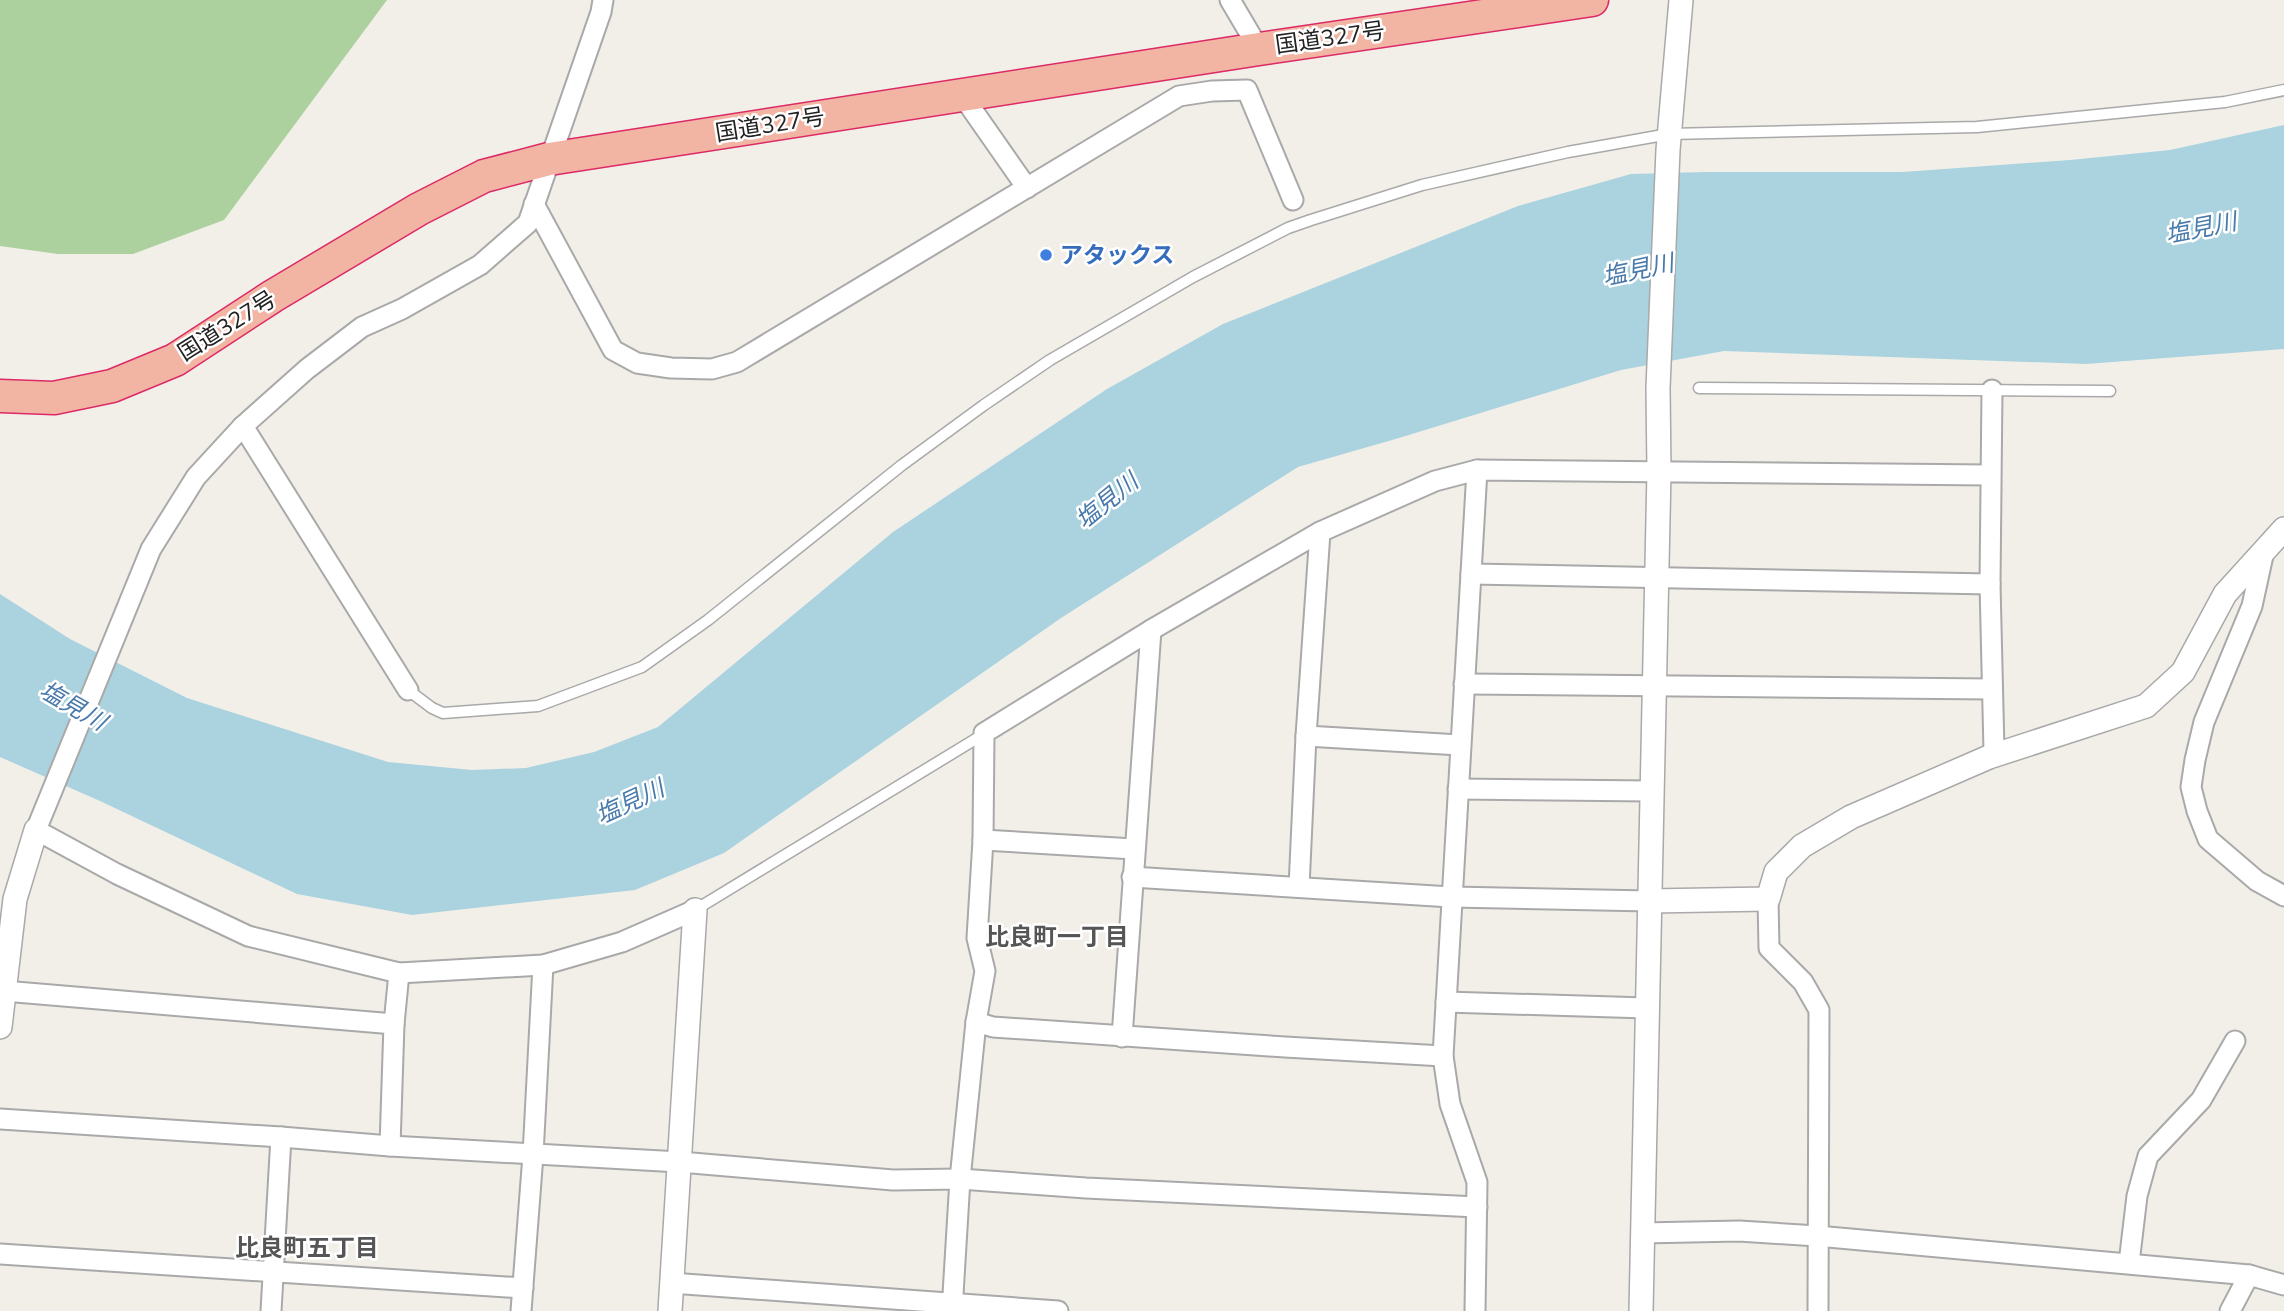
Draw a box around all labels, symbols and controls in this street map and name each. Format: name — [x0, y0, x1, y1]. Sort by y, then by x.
street label: 国道327号 — [1273, 15, 1387, 61]
street label: 国道327号 — [713, 101, 827, 149]
water label: 塩見川 — [2163, 205, 2242, 251]
place label: アタックス — [1060, 240, 1174, 271]
water label: 塩見川 — [1599, 246, 1679, 293]
marker: アタックス — [1038, 247, 1054, 263]
street label: 国道327号 — [172, 284, 282, 368]
water label: 塩見川 — [1069, 464, 1147, 536]
water label: 塩見川 — [34, 674, 115, 739]
water label: 塩見川 — [591, 771, 672, 832]
district label: 比良町一丁目 — [985, 921, 1129, 953]
district label: 比良町五丁目 — [235, 1232, 379, 1264]

